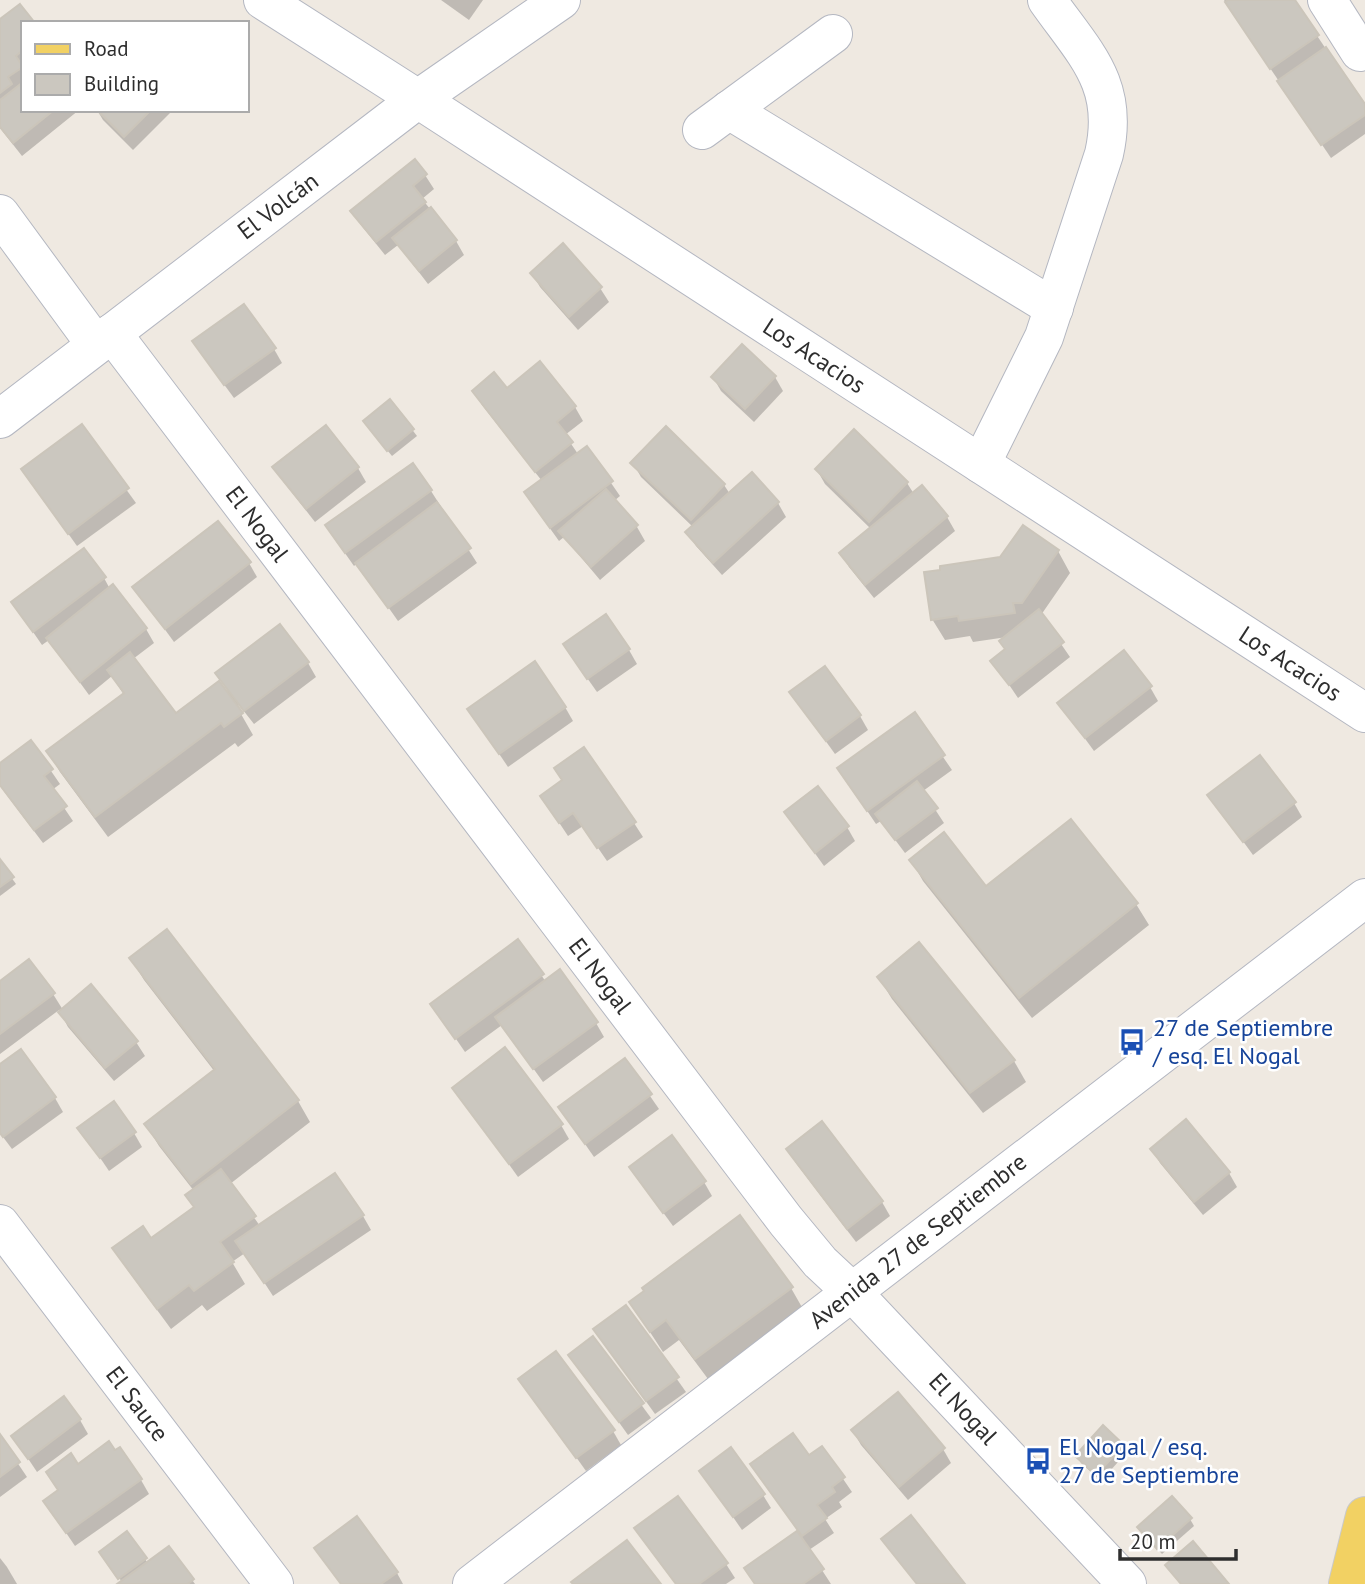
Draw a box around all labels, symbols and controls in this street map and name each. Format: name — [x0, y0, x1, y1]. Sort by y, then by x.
legend — [21, 21, 248, 112]
text: Road — [84, 35, 128, 62]
text: Building — [84, 70, 159, 97]
street label: El Volcán — [231, 165, 324, 246]
street label: Los Acacios — [757, 311, 871, 400]
street label: El Nogal — [219, 480, 296, 568]
street label: Los Acacios — [1233, 619, 1347, 708]
street label: El Nogal — [562, 932, 639, 1020]
place label: 27 de Septiembre / esq. El Nogal — [1152, 1012, 1333, 1071]
bus stop icon: 27 de Septiembre / esq. El Nogal — [1117, 1027, 1147, 1057]
street label: Avenida 27 de Septiembre — [803, 1146, 1033, 1335]
street label: El Sauce — [99, 1360, 176, 1447]
street label: El Nogal — [922, 1366, 1004, 1451]
place label: El Nogal / esq. 27 de Septiembre — [1059, 1431, 1239, 1490]
bus stop icon: El Nogal / esq. 27 de Septiembre — [1023, 1446, 1053, 1476]
scale bar — [1120, 1518, 1236, 1562]
text: 20 m — [1130, 1528, 1176, 1555]

